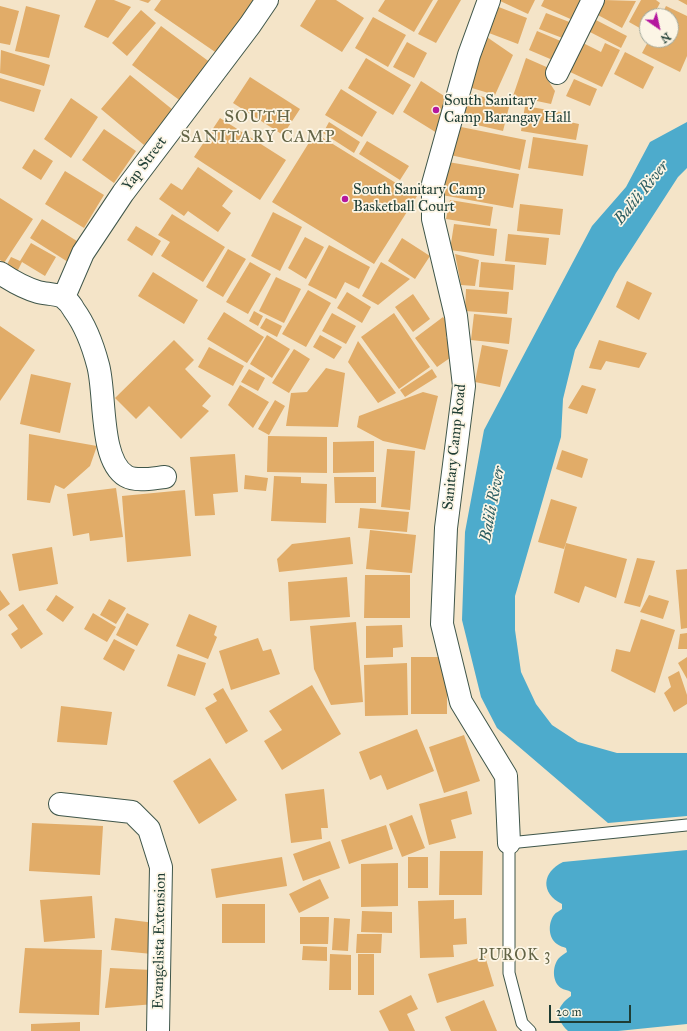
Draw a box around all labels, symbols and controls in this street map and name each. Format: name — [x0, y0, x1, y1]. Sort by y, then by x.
north arrow — [639, 8, 679, 48]
text: N — [658, 30, 673, 46]
place label: South Sanitary Camp Barangay Hall — [444, 92, 571, 127]
marker: South Sanitary Camp Barangay Hall — [431, 105, 441, 115]
district label: SOUTH SANITARY CAMP — [180, 108, 336, 148]
street label: Yap Street — [119, 133, 171, 195]
water label: Balili River — [611, 157, 673, 229]
place label: South Sanitary Camp Basketball Court — [353, 181, 486, 216]
marker: South Sanitary Camp Basketball Court — [340, 194, 350, 204]
street label: Sanitary Camp Road — [439, 383, 471, 511]
water label: Balili River — [476, 465, 510, 543]
street label: Evangelista Extension — [150, 873, 170, 1009]
district label: PUROK 3 — [479, 946, 551, 966]
scale bar — [551, 997, 633, 1023]
text: 20 m — [556, 1005, 582, 1019]

